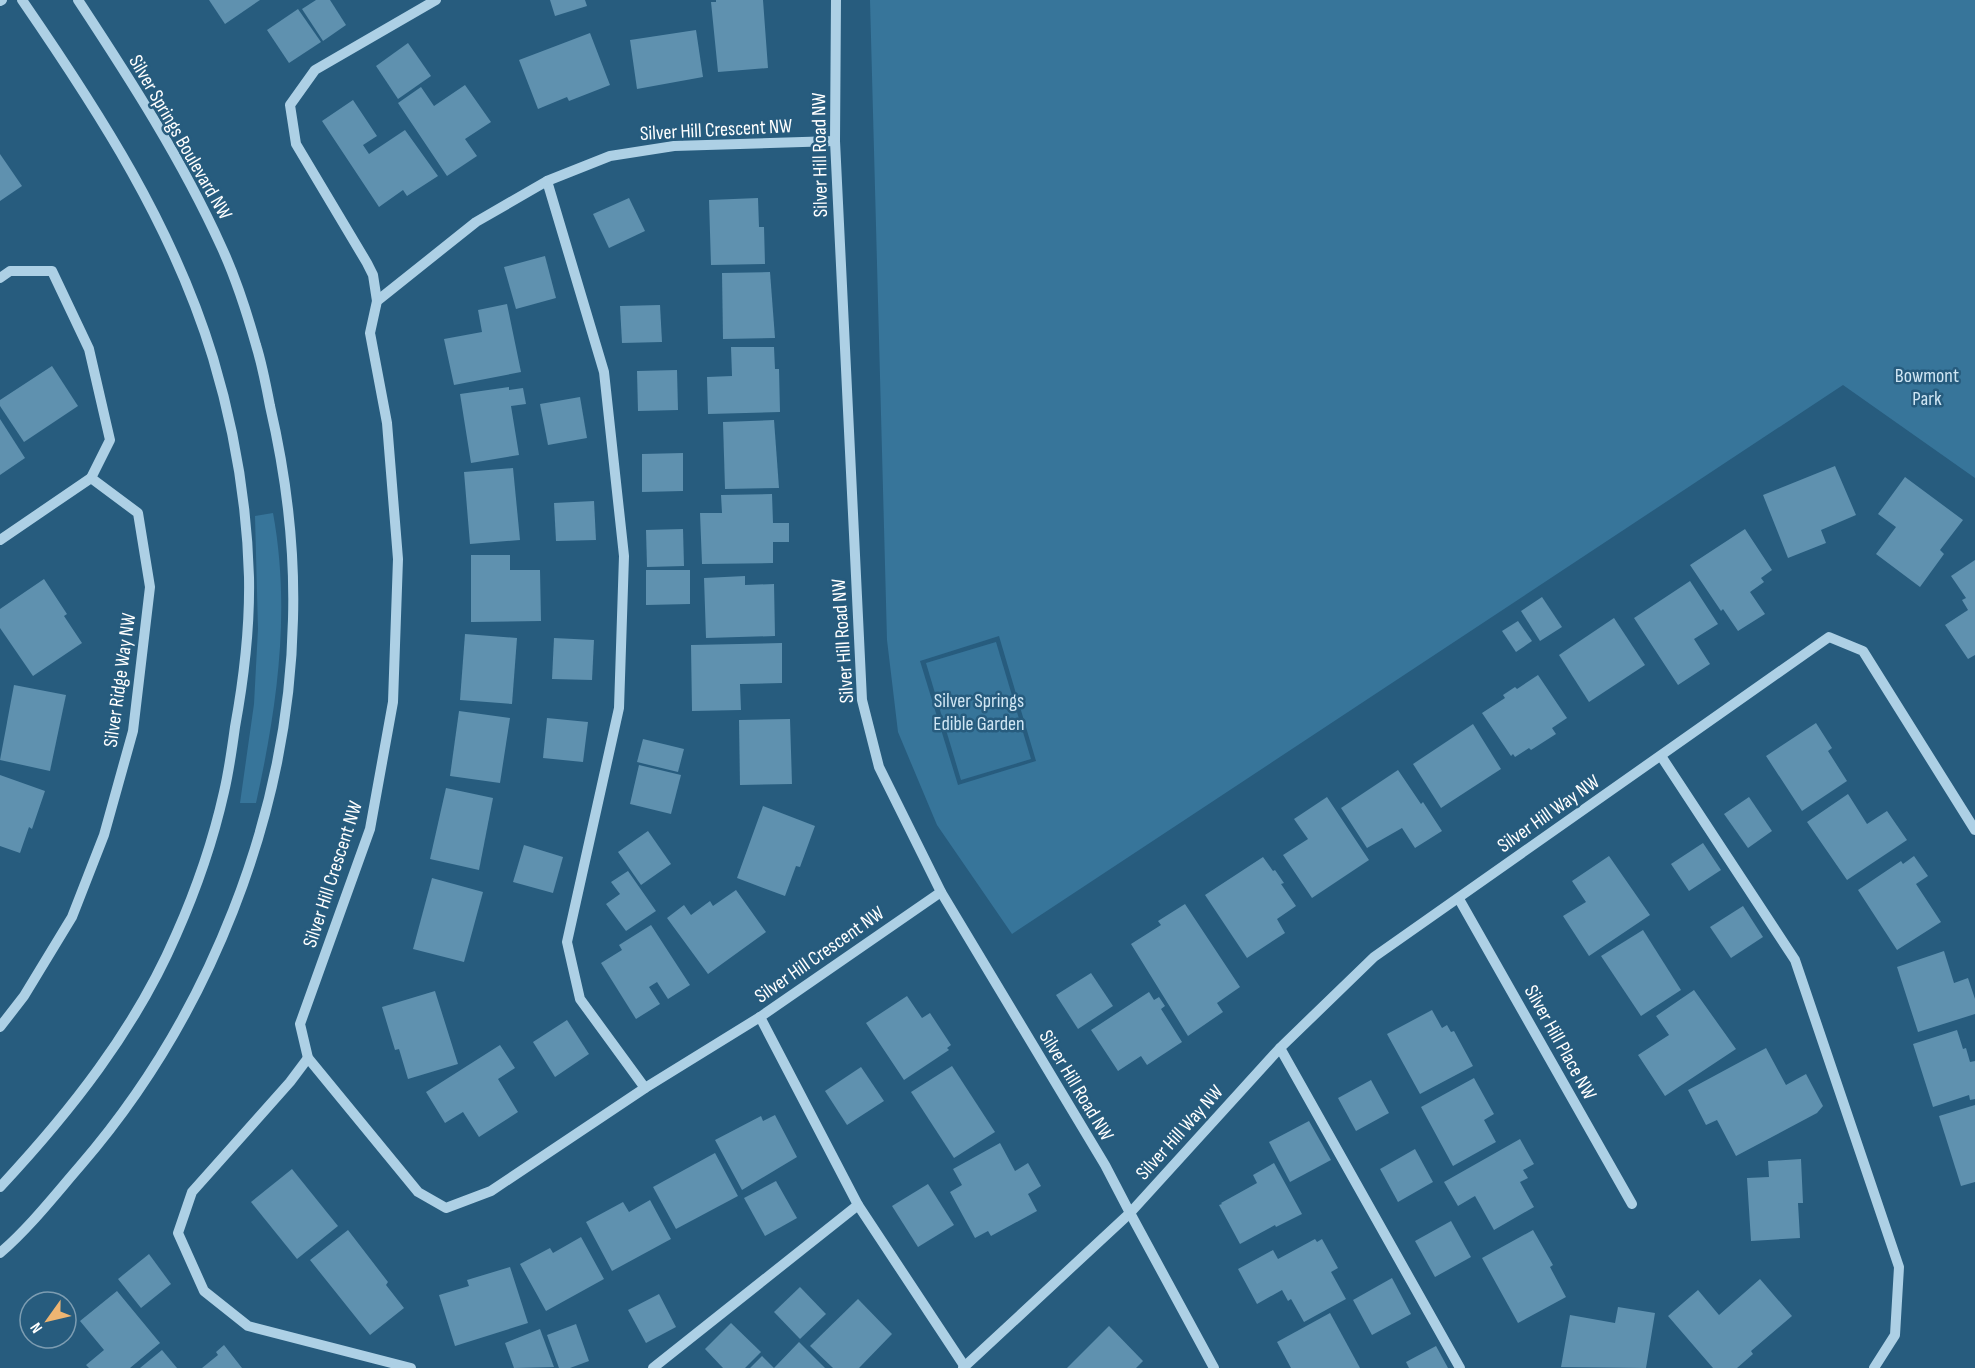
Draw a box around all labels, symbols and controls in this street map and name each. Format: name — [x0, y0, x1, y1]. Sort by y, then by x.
street label: Silver Springs Boulevard NW — [123, 51, 237, 224]
street label: Silver Hill Road NW — [807, 92, 833, 218]
street label: Silver Hill Crescent NW — [639, 114, 793, 146]
park label: Bowmont Park — [1895, 364, 1959, 411]
street label: Silver Hill Road NW — [827, 578, 859, 704]
street label: Silver Ridge Way NW — [99, 612, 141, 749]
park label: Silver Springs Edible Garden — [933, 689, 1025, 736]
street label: Silver Hill Way NW — [1493, 770, 1604, 858]
street label: Silver Hill Crescent NW — [298, 798, 368, 951]
street label: Silver Hill Crescent NW — [750, 901, 889, 1008]
street label: Silver Hill Place NW — [1519, 981, 1601, 1104]
street label: Silver Hill Road NW — [1034, 1026, 1119, 1145]
street label: Silver Hill Way NW — [1131, 1080, 1229, 1185]
north arrow — [18, 1290, 78, 1350]
text: N — [27, 1319, 47, 1336]

